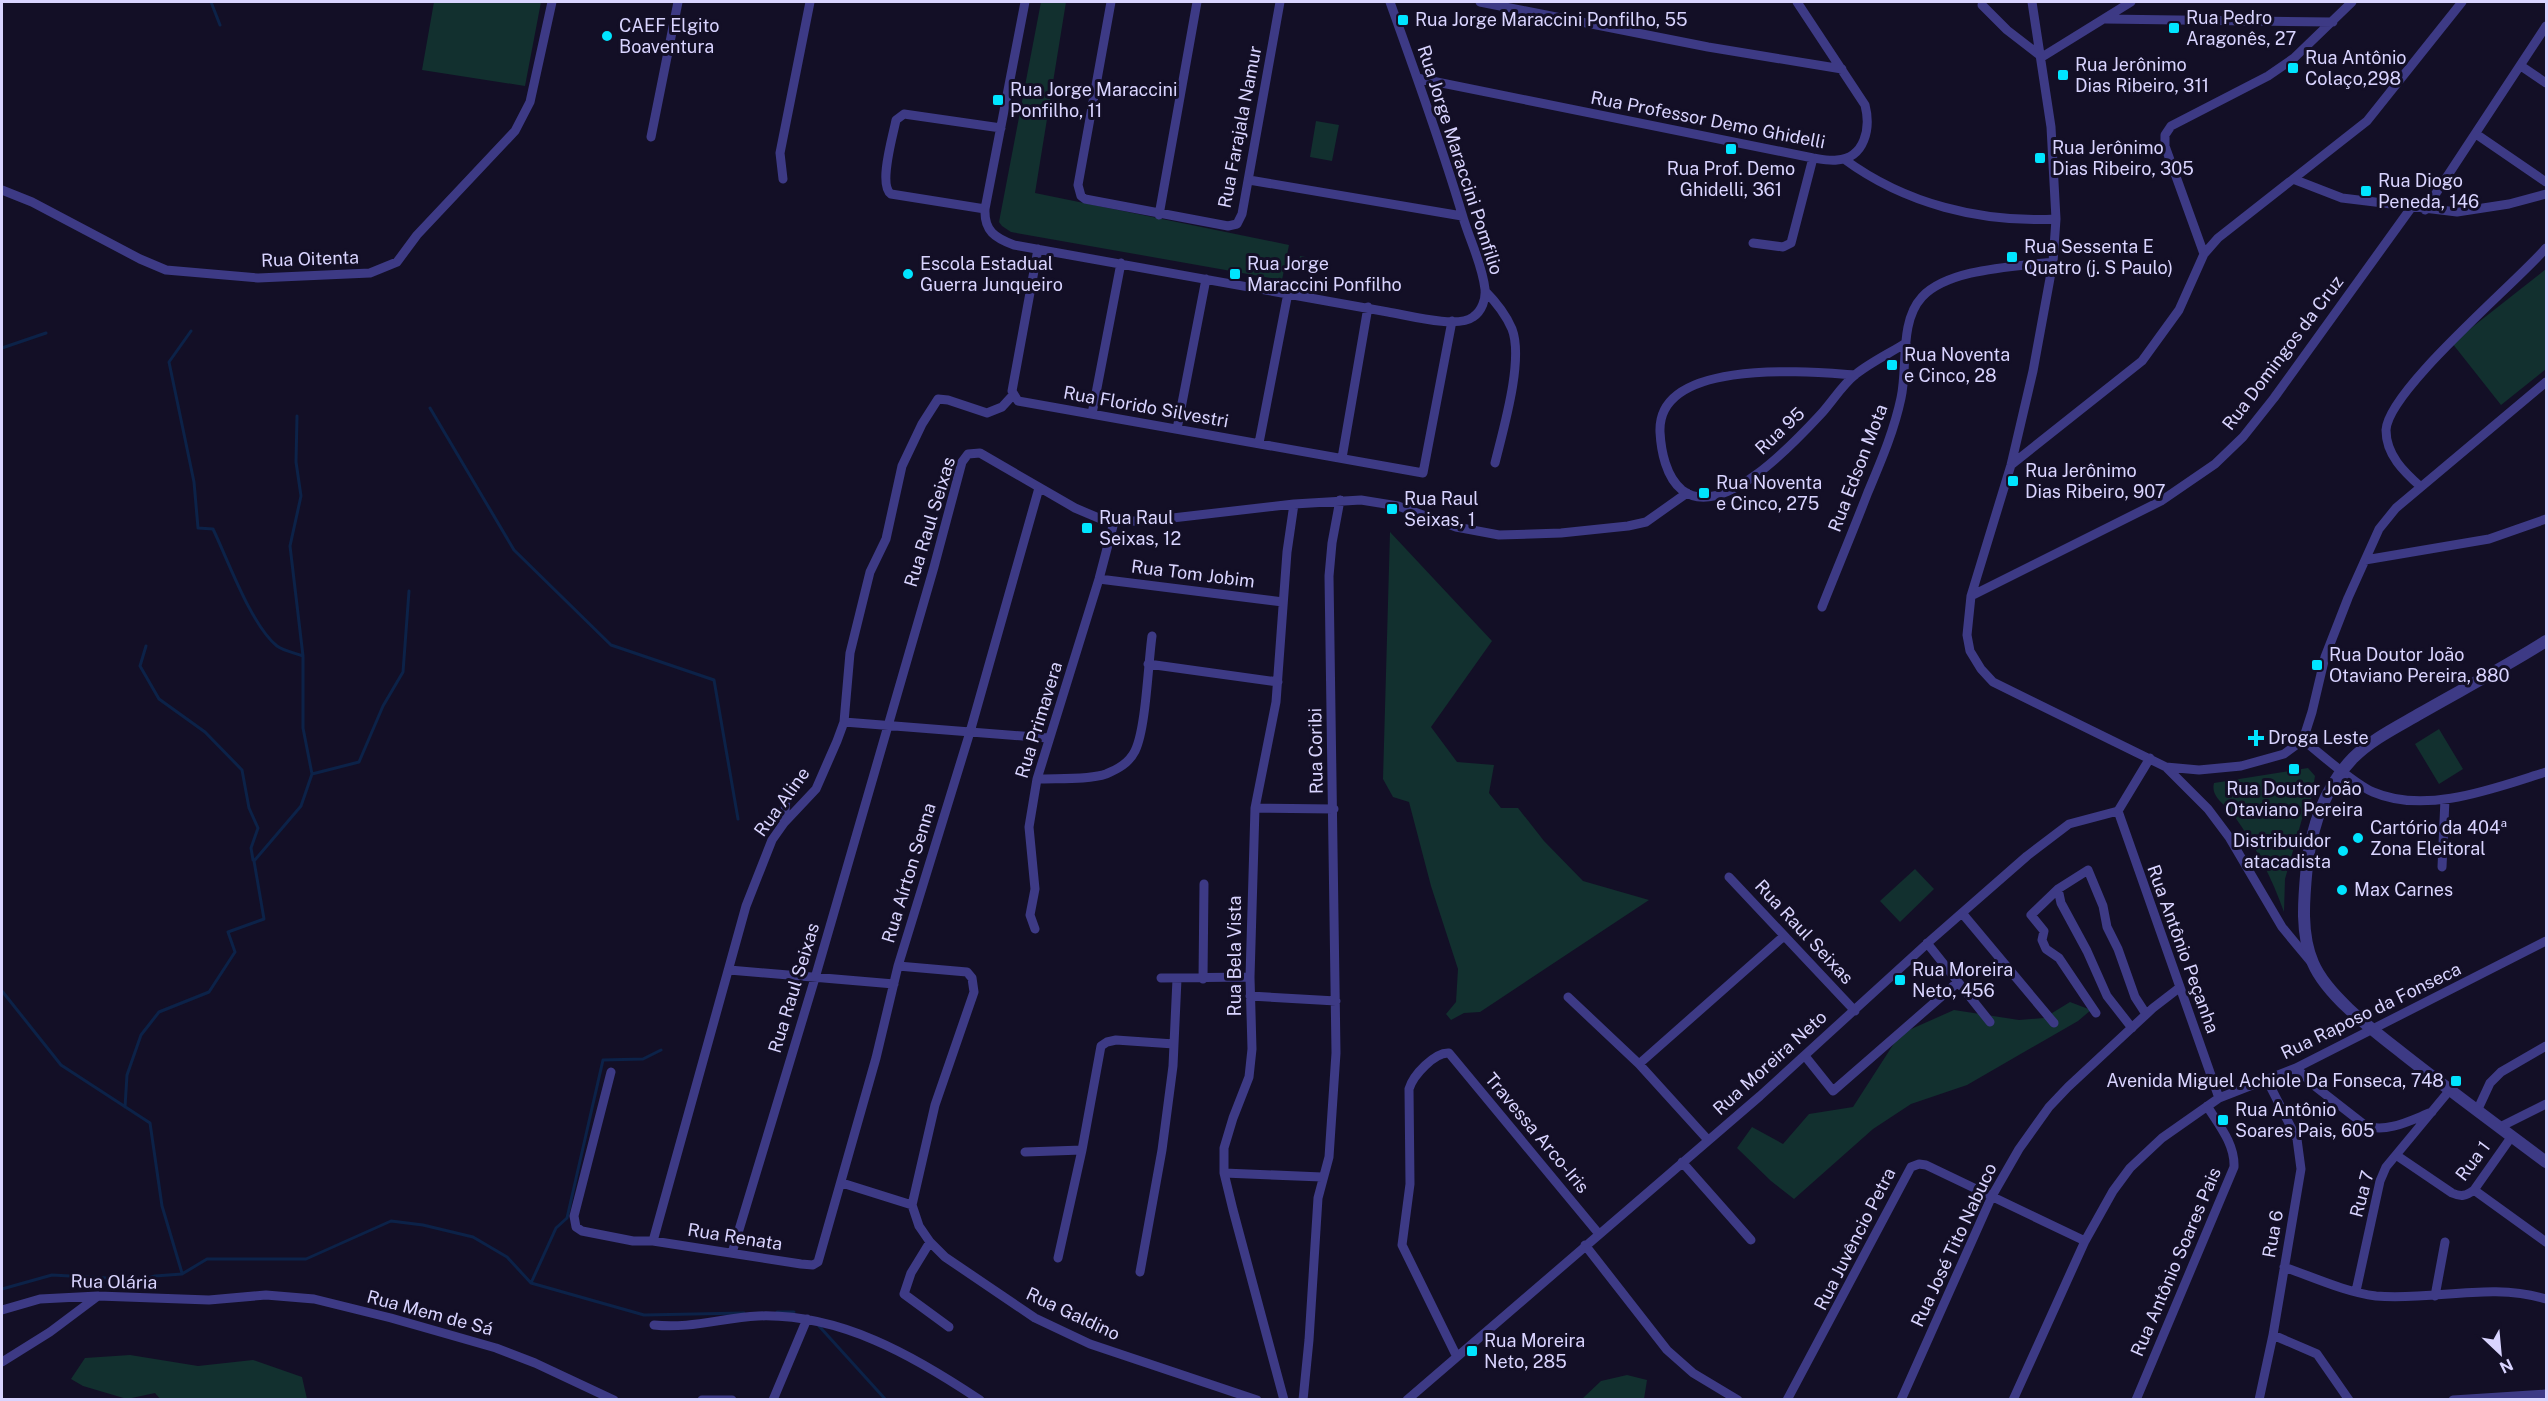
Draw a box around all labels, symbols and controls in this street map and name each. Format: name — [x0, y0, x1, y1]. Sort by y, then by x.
place label: Rua Pedro Aragonês, 27 — [2186, 7, 2296, 49]
place label: Rua Jorge Maraccini Ponfilho, 55 — [1415, 9, 1688, 30]
marker: Rua Jorge Maraccini Ponfilho, 55 — [1396, 13, 1410, 27]
place label: CAEF Elgito Boaventura — [619, 15, 719, 57]
marker: Rua Pedro Aragonês, 27 — [2167, 21, 2181, 35]
marker: CAEF Elgito Boaventura — [600, 29, 614, 43]
street label: Rua Jorge Maraccini Pomfilio — [1413, 42, 1508, 277]
street label: Rua Farajala Namur — [1213, 44, 1266, 210]
place label: Rua Antônio Colaço,298 — [2305, 47, 2407, 89]
place label: Rua Jerônimo Dias Ribeiro, 311 — [2075, 54, 2209, 96]
marker: Rua Antônio Colaço,298 — [2286, 61, 2300, 75]
marker: Rua Jerônimo Dias Ribeiro, 311 — [2056, 68, 2070, 82]
place label: Rua Jorge Maraccini Ponfilho, 11 — [1010, 79, 1177, 121]
street label: Rua Professor Demo Ghidelli — [1589, 86, 1827, 153]
marker: Rua Jorge Maraccini Ponfilho, 11 — [991, 93, 1005, 107]
place label: Rua Jerônimo Dias Ribeiro, 305 — [2052, 137, 2194, 179]
marker: Rua Prof. Demo Ghidelli, 361 — [1724, 142, 1738, 156]
marker: Rua Jerônimo Dias Ribeiro, 305 — [2033, 151, 2047, 165]
place label: Rua Prof. Demo Ghidelli, 361 — [1667, 158, 1795, 200]
place label: Rua Diogo Peneda, 146 — [2378, 170, 2479, 212]
marker: Rua Diogo Peneda, 146 — [2359, 184, 2373, 198]
place label: Rua Sessenta E Quatro (j. S Paulo) — [2024, 236, 2173, 278]
street label: Rua Oitenta — [261, 246, 359, 271]
marker: Rua Sessenta E Quatro (j. S Paulo) — [2005, 250, 2019, 264]
place label: Escola Estadual Guerra Junqueiro — [920, 253, 1063, 295]
place label: Rua Jorge Maraccini Ponfilho — [1247, 253, 1402, 295]
marker: Escola Estadual Guerra Junqueiro — [901, 267, 915, 281]
marker: Rua Jorge Maraccini Ponfilho — [1228, 267, 1242, 281]
street label: Rua Domingos da Cruz — [2218, 271, 2348, 434]
place label: Rua Noventa e Cinco, 28 — [1904, 344, 2010, 386]
marker: Rua Noventa e Cinco, 28 — [1885, 358, 1899, 372]
street label: Rua Florido Silvestri — [1062, 382, 1230, 431]
street label: Rua Edson Mota — [1824, 401, 1892, 535]
street label: Rua 95 — [1751, 403, 1809, 459]
street label: Rua Raul Seixas — [900, 454, 959, 589]
place label: Rua Jerônimo Dias Ribeiro, 907 — [2025, 460, 2166, 502]
place label: Rua Noventa e Cinco, 275 — [1716, 472, 1822, 514]
marker: Rua Jerônimo Dias Ribeiro, 907 — [2006, 474, 2020, 488]
marker: Rua Noventa e Cinco, 275 — [1697, 486, 1711, 500]
place label: Rua Raul Seixas, 1 — [1404, 488, 1479, 530]
marker: Rua Raul Seixas, 1 — [1385, 502, 1399, 516]
place label: Rua Raul Seixas, 12 — [1099, 507, 1181, 549]
marker: Rua Raul Seixas, 12 — [1080, 521, 1094, 535]
street label: Rua Tom Jobim — [1130, 556, 1256, 592]
place label: Rua Doutor João Otaviano Pereira, 880 — [2329, 644, 2510, 686]
marker: Rua Doutor João Otaviano Pereira, 880 — [2310, 658, 2324, 672]
street label: Rua Primavera — [1011, 659, 1066, 781]
street label: Rua Coribi — [1304, 708, 1327, 794]
place label: Droga Leste — [2268, 727, 2369, 748]
marker: Droga Leste — [2249, 731, 2263, 745]
marker: Rua Doutor João Otaviano Pereira — [2287, 762, 2301, 776]
street label: Rua Aline — [750, 763, 814, 840]
place label: Rua Doutor João Otaviano Pereira — [2225, 778, 2363, 820]
street label: Rua Aírton Senna — [877, 800, 940, 945]
place label: Cartório da 404ª Zona Eleitoral — [2370, 817, 2508, 859]
place label: Distribuidor atacadista — [2233, 830, 2331, 872]
marker: Cartório da 404ª Zona Eleitoral — [2351, 831, 2365, 845]
marker: Distribuidor atacadista — [2336, 844, 2350, 858]
street label: Rua Antônio Peçanha — [2143, 862, 2224, 1036]
street label: Rua Raul Seixas — [1751, 875, 1858, 988]
place label: Max Carnes — [2354, 879, 2453, 900]
marker: Max Carnes — [2335, 883, 2349, 897]
street label: Rua Bela Vista — [1224, 896, 1245, 1016]
street label: Rua Raul Seixas — [764, 920, 823, 1055]
street label: Rua Raposo da Fonseca — [2277, 958, 2464, 1063]
place label: Rua Moreira Neto, 456 — [1912, 959, 2013, 1001]
marker: Rua Moreira Neto, 456 — [1893, 973, 1907, 987]
street label: Rua Moreira Neto — [1709, 1006, 1831, 1119]
street label: Travessa Arco-Iris — [1481, 1068, 1594, 1197]
place label: Avenida Miguel Achiole Da Fonseca, 748 — [2106, 1070, 2444, 1091]
marker: Avenida Miguel Achiole Da Fonseca, 748 — [2449, 1074, 2463, 1088]
place label: Rua Antônio Soares Pais, 605 — [2235, 1099, 2375, 1141]
marker: Rua Antônio Soares Pais, 605 — [2216, 1113, 2230, 1127]
street label: Rua 1 — [2451, 1137, 2494, 1185]
street label: Rua José Tito Nabuco — [1906, 1160, 2001, 1330]
street label: Rua Juvêncio Petra — [1810, 1164, 1900, 1314]
street label: Rua Antônio Soares Pais — [2126, 1164, 2225, 1359]
street label: Rua 7 — [2345, 1168, 2378, 1220]
street label: Rua 6 — [2258, 1208, 2287, 1259]
street label: Rua Renata — [686, 1219, 784, 1254]
street label: Rua Olária — [70, 1270, 158, 1293]
street label: Rua Galdino — [1023, 1283, 1123, 1344]
street label: Rua Mem de Sá — [365, 1286, 495, 1339]
north arrow — [2470, 1323, 2530, 1383]
place label: Rua Moreira Neto, 285 — [1484, 1330, 1585, 1372]
marker: Rua Moreira Neto, 285 — [1465, 1344, 1479, 1358]
text: N — [2497, 1355, 2516, 1377]

